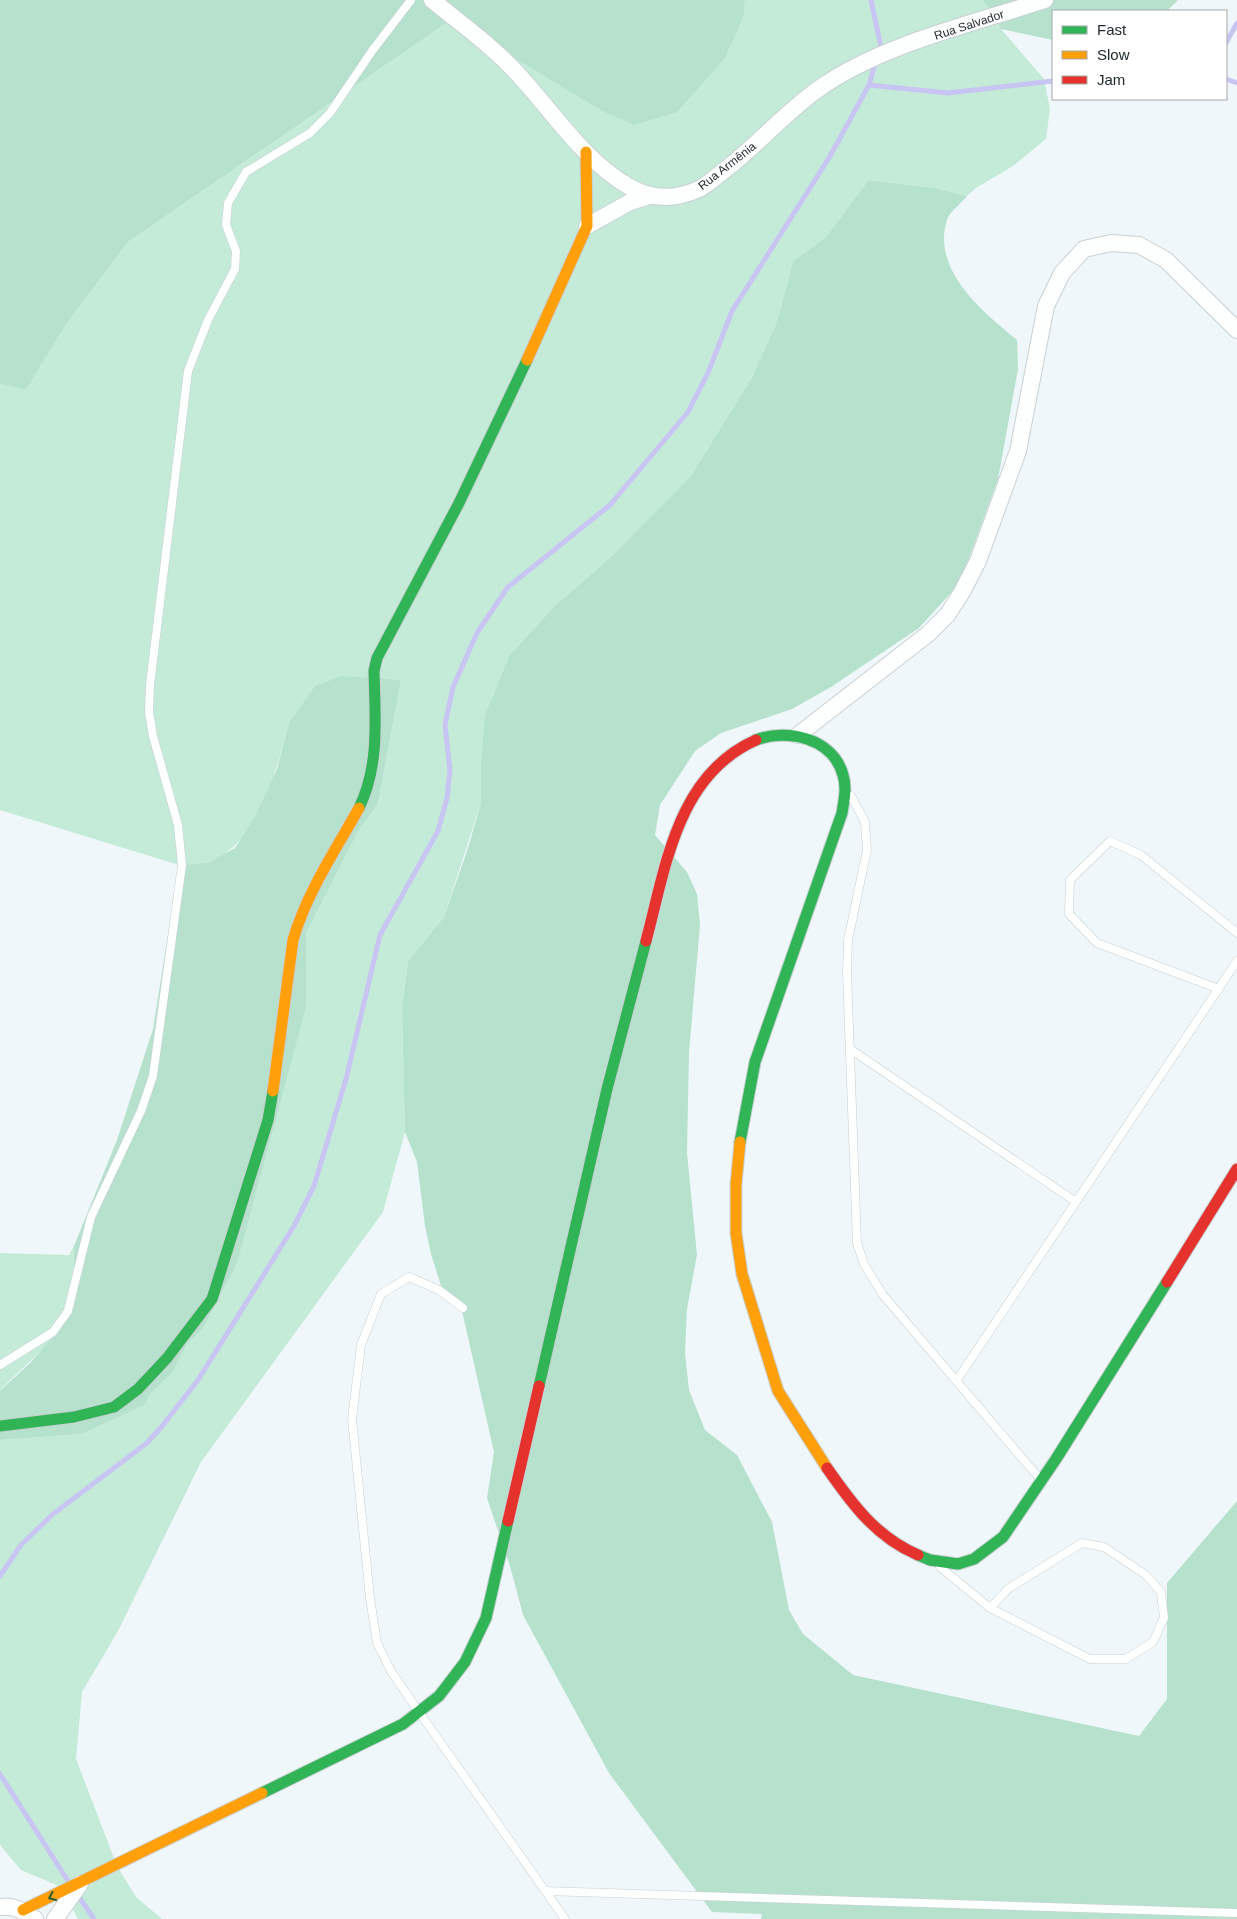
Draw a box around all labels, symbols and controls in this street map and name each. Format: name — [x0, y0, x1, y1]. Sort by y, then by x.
street label: Rua Salvador — [932, 7, 1006, 43]
legend — [1052, 10, 1227, 100]
text: Fast — [1097, 21, 1127, 38]
text: Slow — [1097, 46, 1130, 63]
text: Jam — [1097, 71, 1125, 88]
street label: Rua Armênia — [695, 139, 759, 193]
one-way arrow — [48, 1890, 57, 1901]

